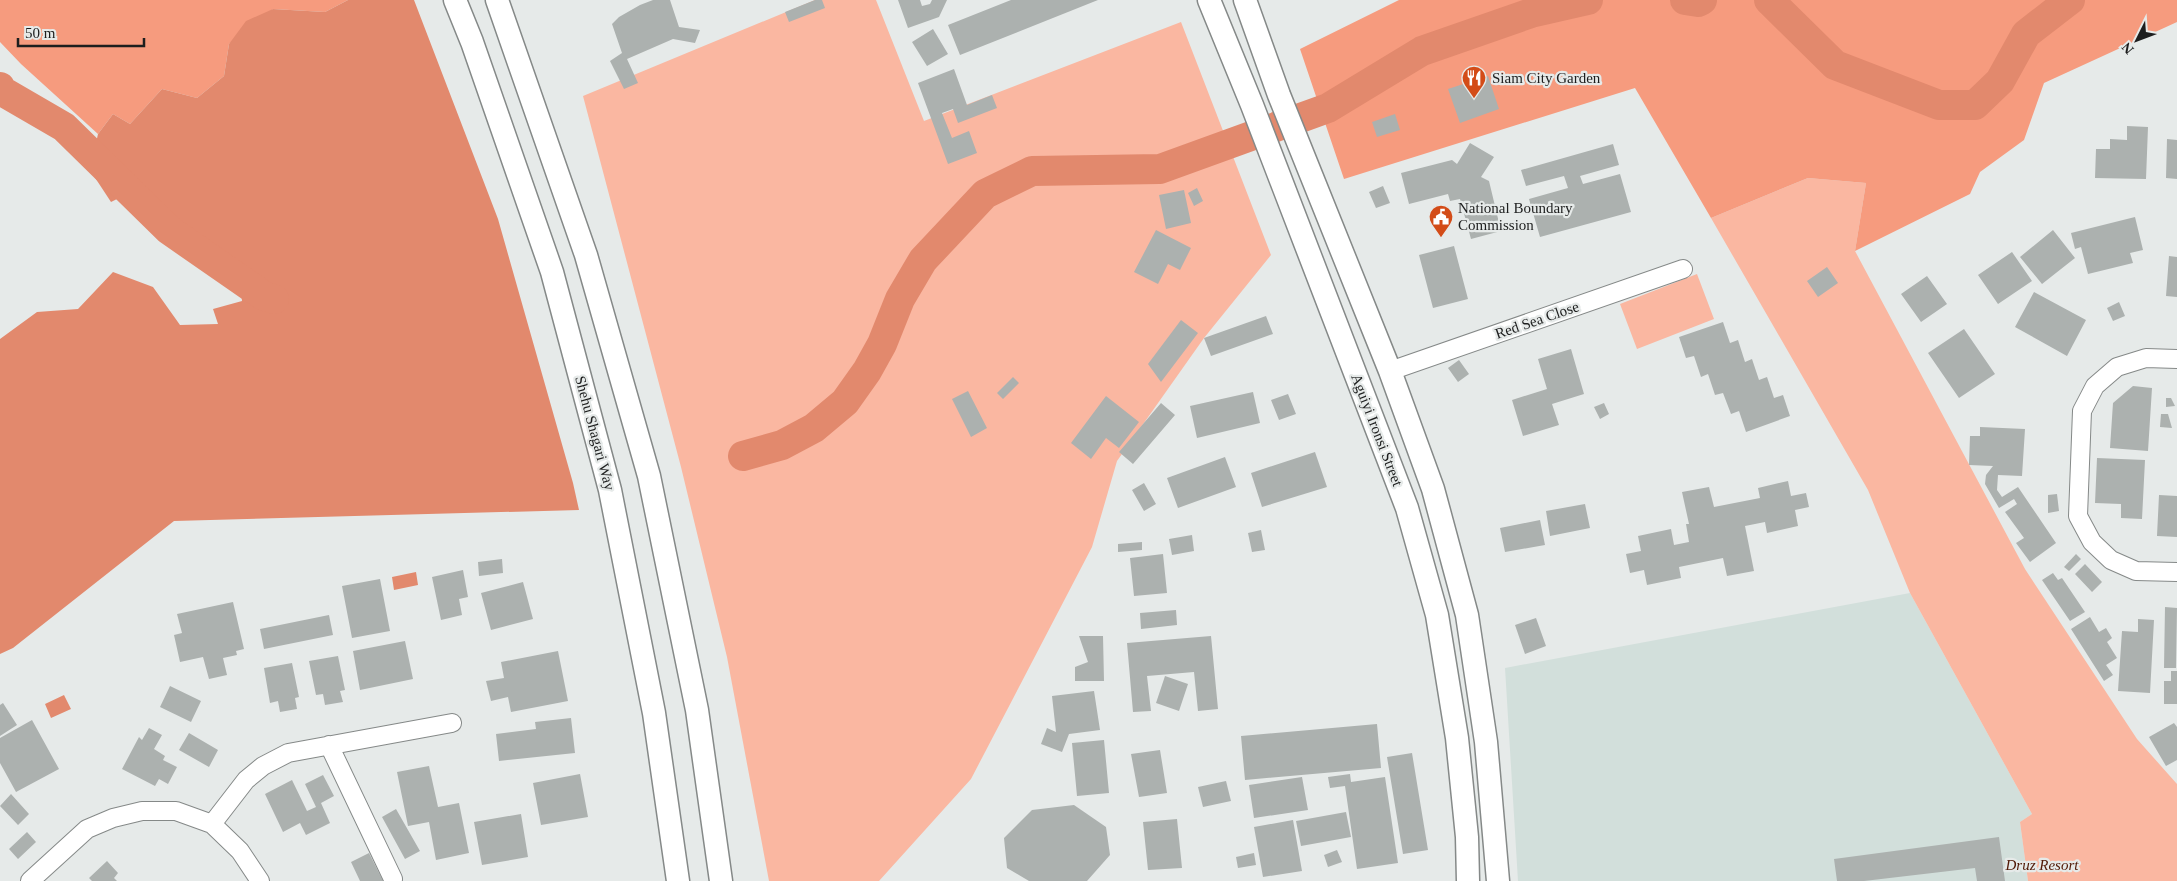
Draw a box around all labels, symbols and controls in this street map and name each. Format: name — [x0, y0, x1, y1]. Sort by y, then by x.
scale bar — [18, 15, 144, 47]
north arrow — [2112, 15, 2162, 65]
text: 50 m — [25, 25, 56, 41]
text: N — [2119, 40, 2137, 57]
restaurant icon: Siam City Garden — [1461, 65, 1487, 99]
place label: Siam City Garden — [1492, 70, 1601, 86]
place label: National Boundary Commission — [1458, 200, 1573, 233]
public building icon: National Boundary Commission — [1428, 204, 1454, 238]
street label: Red Sea Close — [1493, 298, 1581, 342]
street label: Aguiyi Ironsi Street — [1348, 372, 1406, 489]
street label: Shehu Shagari Way — [572, 374, 618, 492]
park label: Druz Resort — [2005, 857, 2079, 873]

